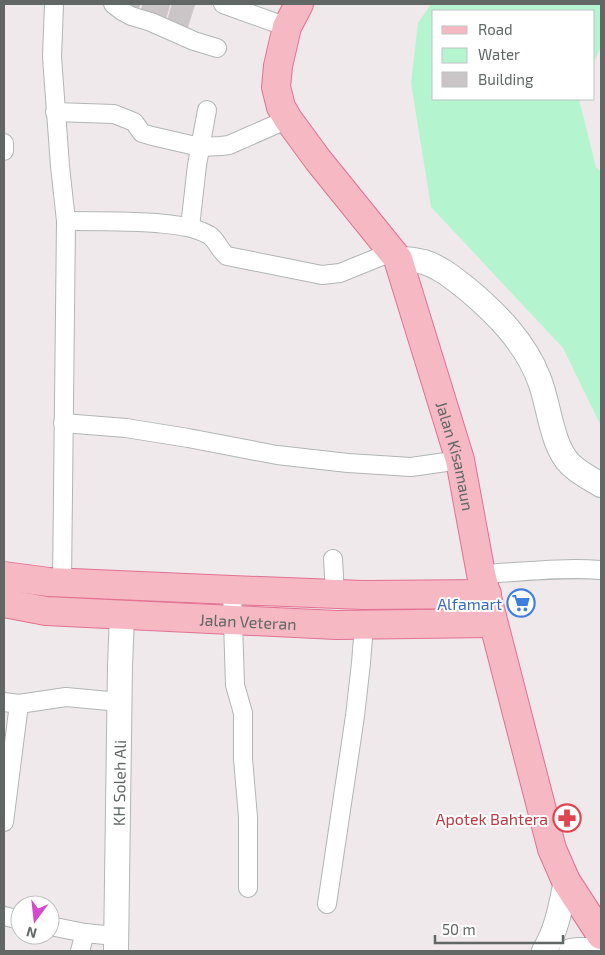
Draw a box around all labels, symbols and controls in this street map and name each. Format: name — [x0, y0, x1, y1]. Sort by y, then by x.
legend — [432, 10, 595, 100]
text: Road — [478, 20, 513, 38]
text: Water — [478, 45, 520, 63]
text: Building — [478, 70, 534, 88]
street label: Jalan Kisamaun — [433, 399, 479, 512]
supermarket icon: Alfamart — [506, 588, 536, 618]
place label: Alfamart — [437, 594, 502, 613]
street label: Jalan Veteran — [199, 609, 297, 633]
street label: KH Soleh Ali — [108, 740, 128, 826]
pharmacy icon: Apotek Bahtera — [552, 803, 582, 833]
place label: Apotek Bahtera — [436, 809, 548, 828]
north arrow — [10, 895, 60, 945]
scale bar — [435, 912, 562, 944]
text: 50 m — [442, 920, 476, 938]
text: N — [24, 924, 39, 943]

